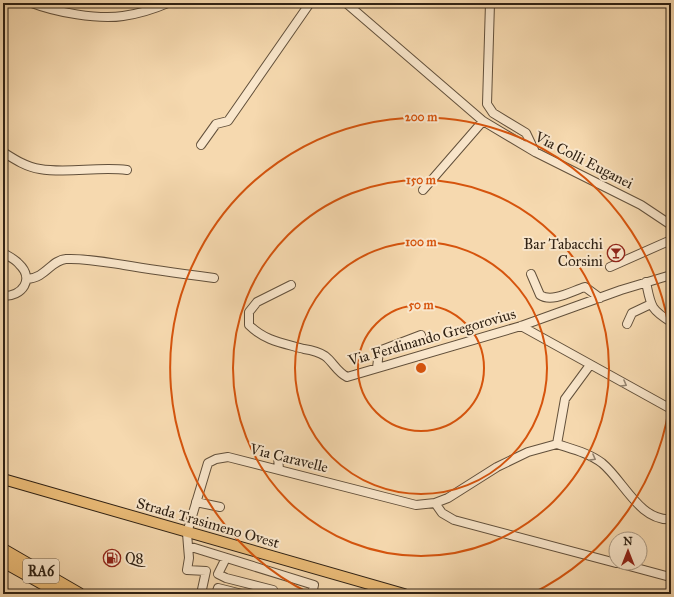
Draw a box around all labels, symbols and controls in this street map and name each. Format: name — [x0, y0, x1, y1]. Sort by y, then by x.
text: 200 m — [405, 110, 438, 124]
street label: Via Colli Euganei — [531, 127, 636, 193]
text: 150 m — [406, 173, 437, 187]
text: 100 m — [405, 235, 438, 249]
place label: Bar Tabacchi Corsini — [523, 235, 603, 270]
bar icon: Bar Tabacchi Corsini — [606, 243, 626, 263]
text: 50 m — [408, 298, 435, 312]
street label: Via Ferdinando Gregorovius — [345, 304, 518, 370]
centre of rings — [414, 361, 428, 375]
one-way arrow — [620, 379, 627, 387]
street label: Via Caravelle — [247, 439, 330, 476]
one-way arrow — [589, 454, 596, 461]
street label: Strada Trasimeno Ovest — [134, 494, 282, 552]
north arrow — [608, 531, 648, 571]
text: N — [623, 535, 633, 548]
fuel station icon: Q8 — [102, 548, 122, 568]
place label: Q8 — [125, 549, 146, 567]
road number: RA6 — [23, 559, 59, 583]

